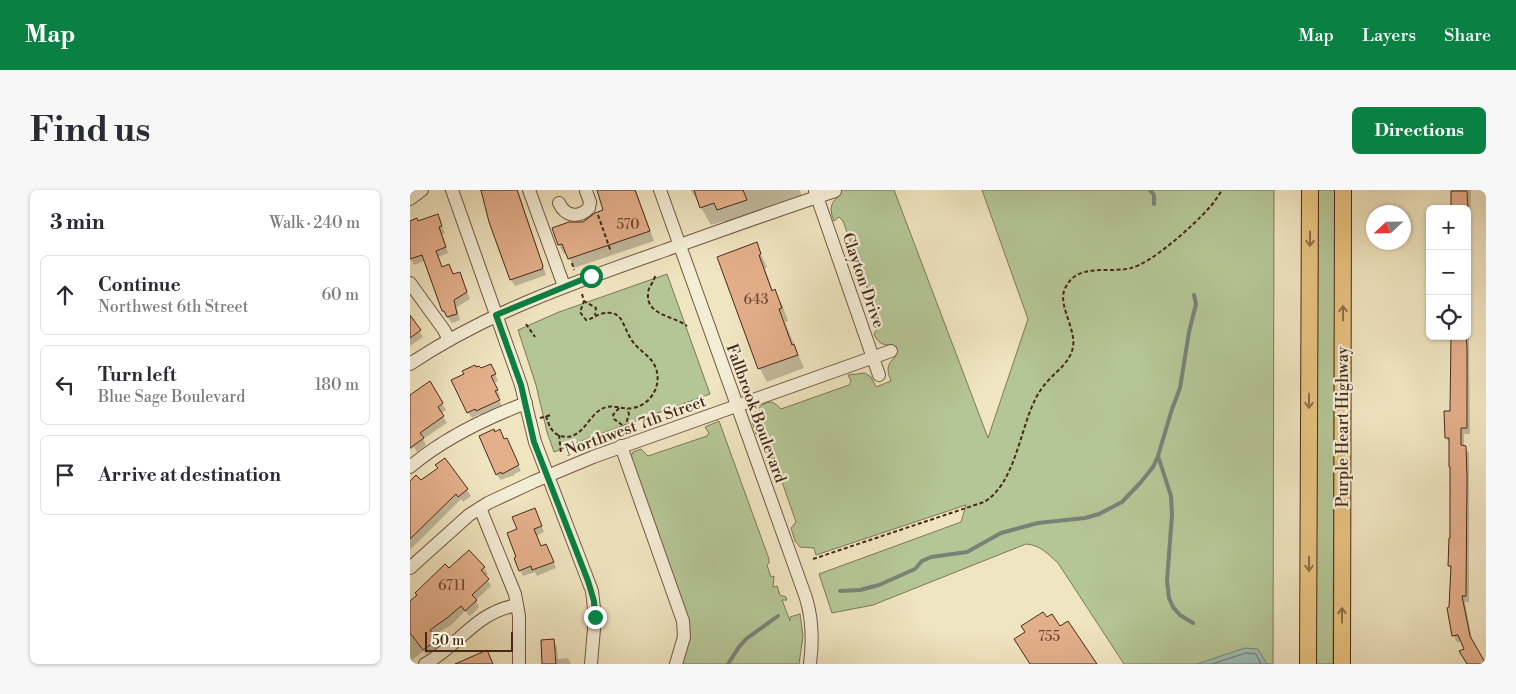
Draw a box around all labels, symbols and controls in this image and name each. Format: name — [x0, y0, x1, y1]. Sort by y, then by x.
text: Map — [25, 20, 75, 50]
text: Map — [1299, 24, 1334, 47]
text: Layers — [1362, 24, 1416, 47]
text: Share — [1444, 24, 1491, 47]
button: Directions — [1352, 107, 1486, 154]
text: Find us — [30, 109, 150, 152]
north arrow — [1366, 205, 1411, 250]
map controls — [1426, 205, 1471, 340]
button: + — [1426, 205, 1471, 250]
text: 3 min — [50, 210, 105, 236]
text: Walk · 240 m — [269, 213, 360, 233]
house number: 570 — [616, 216, 640, 234]
street label: Clayton Drive — [837, 230, 889, 331]
one-way arrow — [1305, 230, 1315, 246]
button: − — [1426, 250, 1471, 295]
route start — [580, 265, 603, 288]
text: Continue — [98, 273, 181, 297]
icon: ahead — [51, 281, 79, 309]
text: 60 m — [321, 285, 359, 305]
house number: 643 — [744, 291, 769, 309]
button: locate — [1426, 295, 1471, 340]
text: Northwest 6th Street — [98, 297, 248, 317]
one-way arrow — [1338, 305, 1348, 322]
street label: Fallbrook Boulevard — [722, 341, 791, 486]
street label: Purple Heart Highway — [1333, 346, 1353, 507]
text: Turn left — [98, 363, 177, 387]
icon: left — [51, 371, 79, 399]
text: 180 m — [315, 375, 359, 395]
text: Blue Sage Boulevard — [98, 387, 245, 407]
street label: Northwest 7th Street — [562, 391, 709, 461]
one-way arrow — [1304, 392, 1314, 409]
icon: arrive — [51, 461, 79, 489]
text: Arrive at destination — [98, 463, 281, 487]
one-way arrow — [1304, 555, 1314, 571]
house number: 6711 — [438, 577, 466, 595]
route end — [584, 606, 607, 629]
one-way arrow — [1337, 608, 1347, 624]
house number: 755 — [1038, 628, 1060, 646]
scale bar — [425, 629, 512, 652]
text: 50 m — [432, 632, 464, 650]

